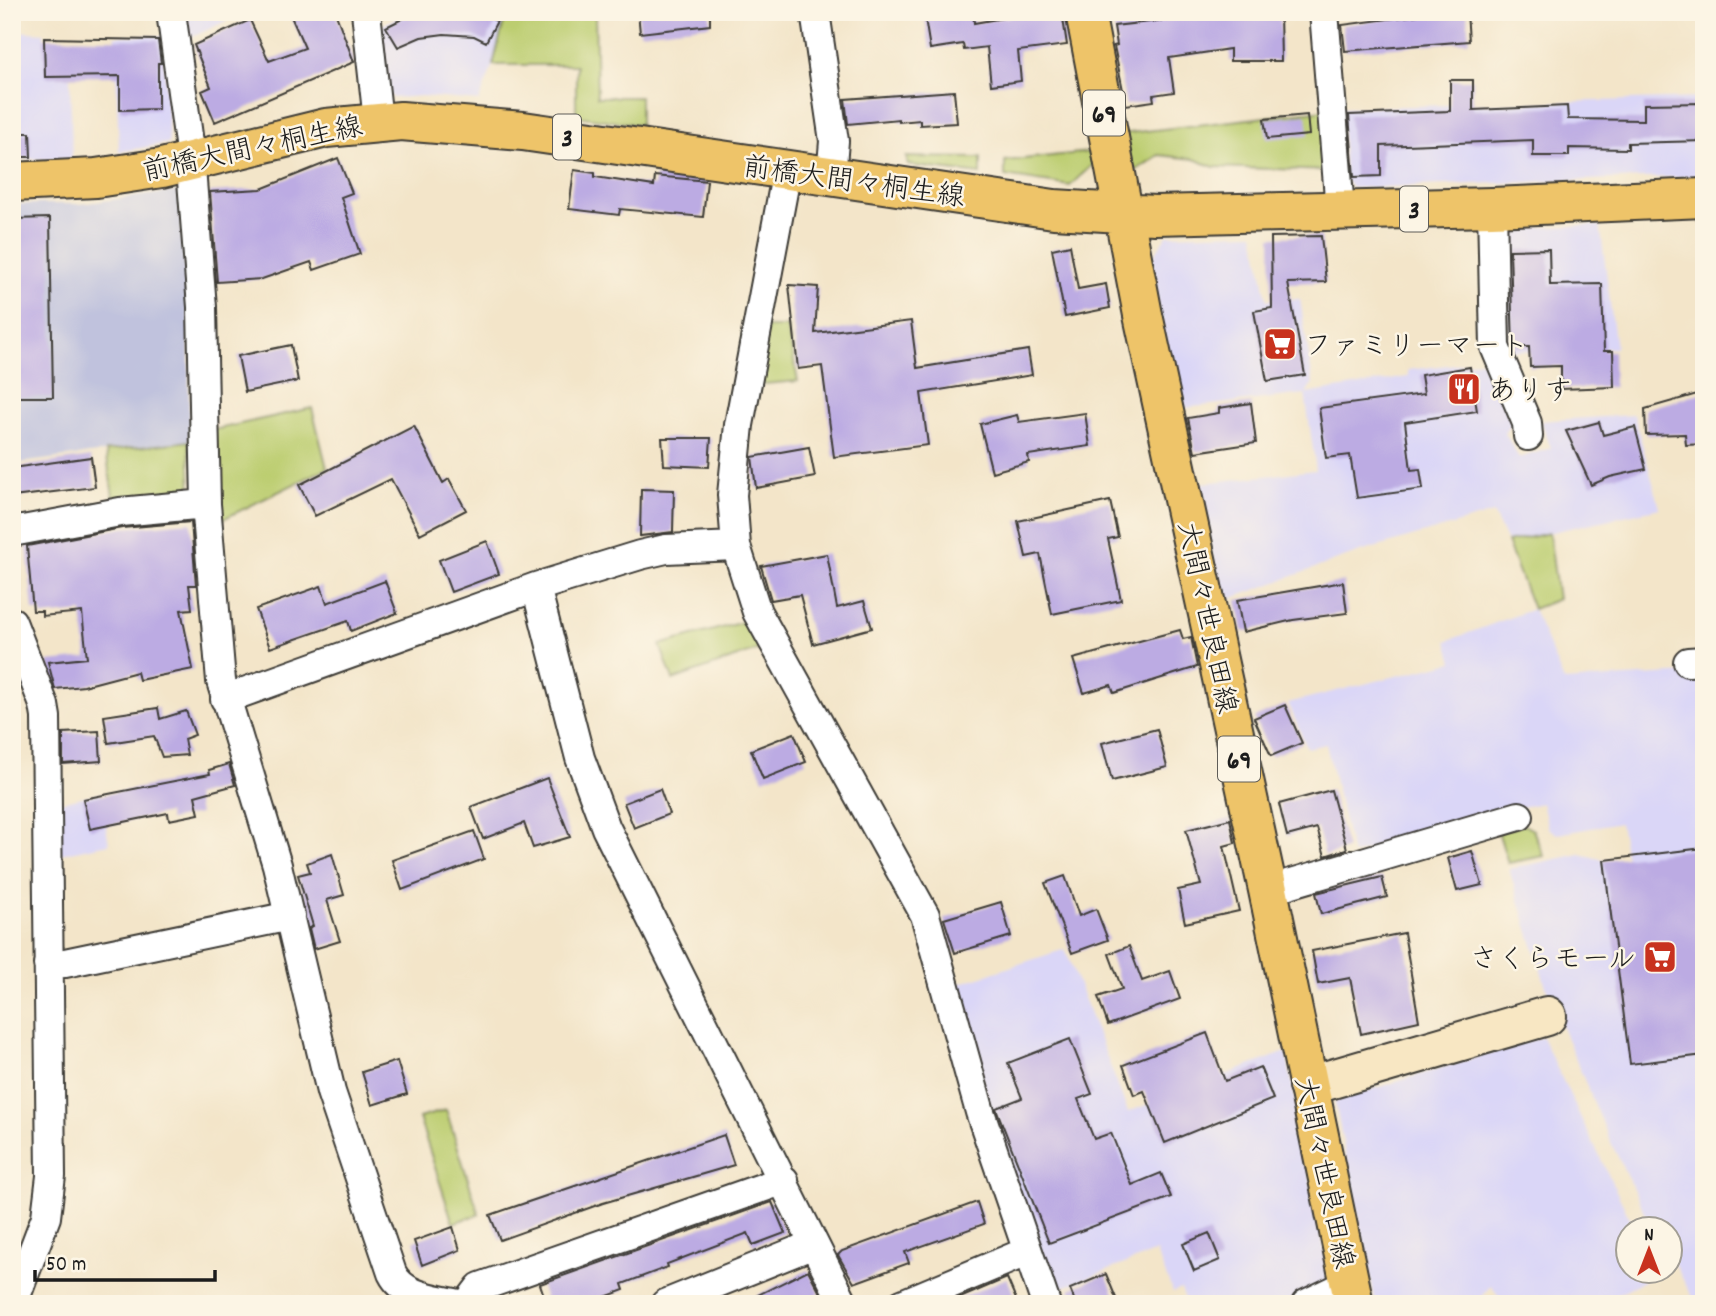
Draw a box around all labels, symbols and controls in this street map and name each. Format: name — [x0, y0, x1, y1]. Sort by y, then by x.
road number: 69 — [1083, 90, 1125, 136]
street label: 前橋大間々桐生線 — [139, 109, 367, 195]
road number: 3 — [553, 114, 581, 160]
street label: 前橋大間々桐生線 — [740, 150, 967, 220]
road number: 3 — [1400, 186, 1428, 232]
supermarket icon: ファミリーマート — [1261, 325, 1299, 363]
place label: ファミリーマート — [1304, 329, 1529, 369]
restaurant icon: ありす — [1445, 370, 1483, 408]
place label: ありす — [1488, 374, 1572, 414]
street label: 大間々世良田線 — [1164, 518, 1244, 718]
road number: 69 — [1218, 736, 1260, 782]
supermarket icon: さくらモール — [1641, 938, 1679, 976]
place label: さくらモール — [1470, 942, 1636, 982]
street label: 大間々世良田線 — [1281, 1073, 1361, 1273]
north arrow — [1614, 1214, 1684, 1284]
text: N — [1644, 1223, 1654, 1250]
scale bar — [35, 1239, 215, 1283]
text: 50 m — [46, 1251, 86, 1281]

